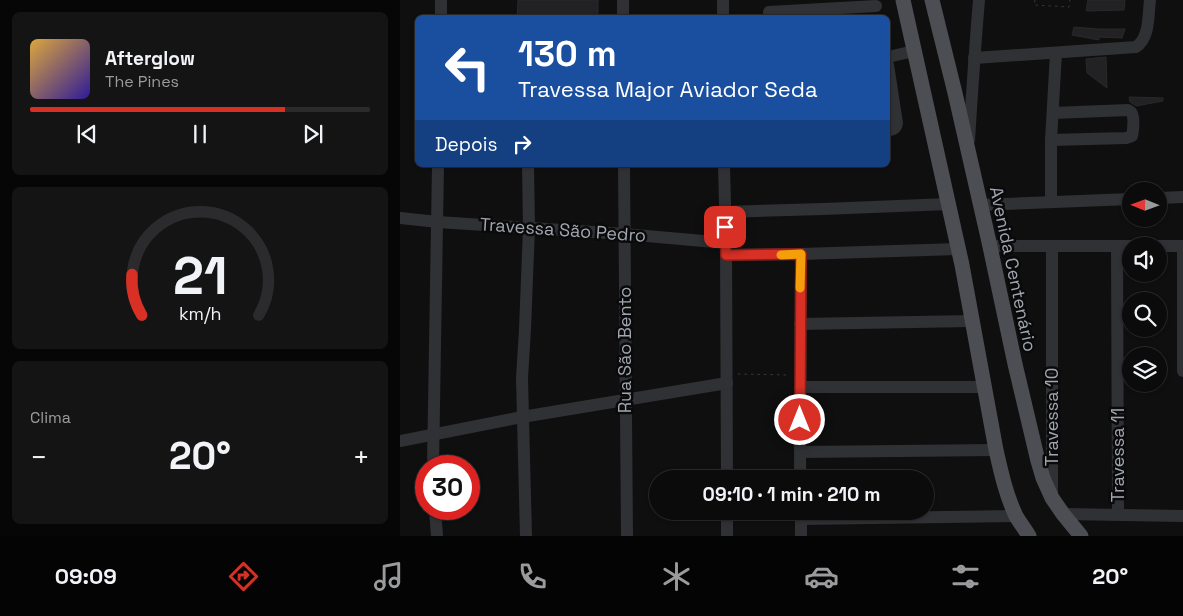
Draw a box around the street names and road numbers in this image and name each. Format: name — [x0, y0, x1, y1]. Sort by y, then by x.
street label: Avenida Centenário — [985, 184, 1042, 354]
street label: Travessa São Pedro — [479, 212, 647, 247]
street label: Rua São Bento — [613, 287, 636, 413]
street label: Travessa 10 — [1040, 368, 1063, 466]
street label: Travessa 11 — [1106, 408, 1129, 502]

